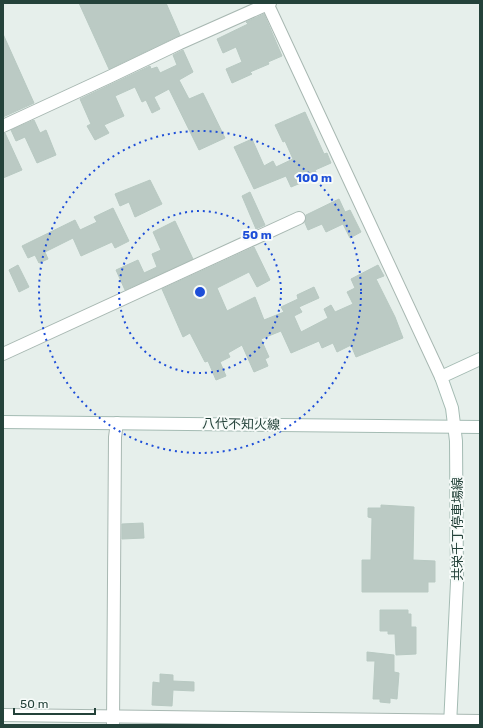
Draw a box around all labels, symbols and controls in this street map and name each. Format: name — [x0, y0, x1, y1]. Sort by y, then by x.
text: 100 m — [296, 171, 332, 185]
text: 50 m — [242, 228, 272, 242]
centre of rings — [193, 285, 207, 299]
street label: 八代不知火線 — [202, 416, 280, 432]
street label: 共栄千丁停車場線 — [450, 477, 465, 581]
scale bar — [14, 690, 95, 716]
text: 50 m — [20, 697, 48, 711]

